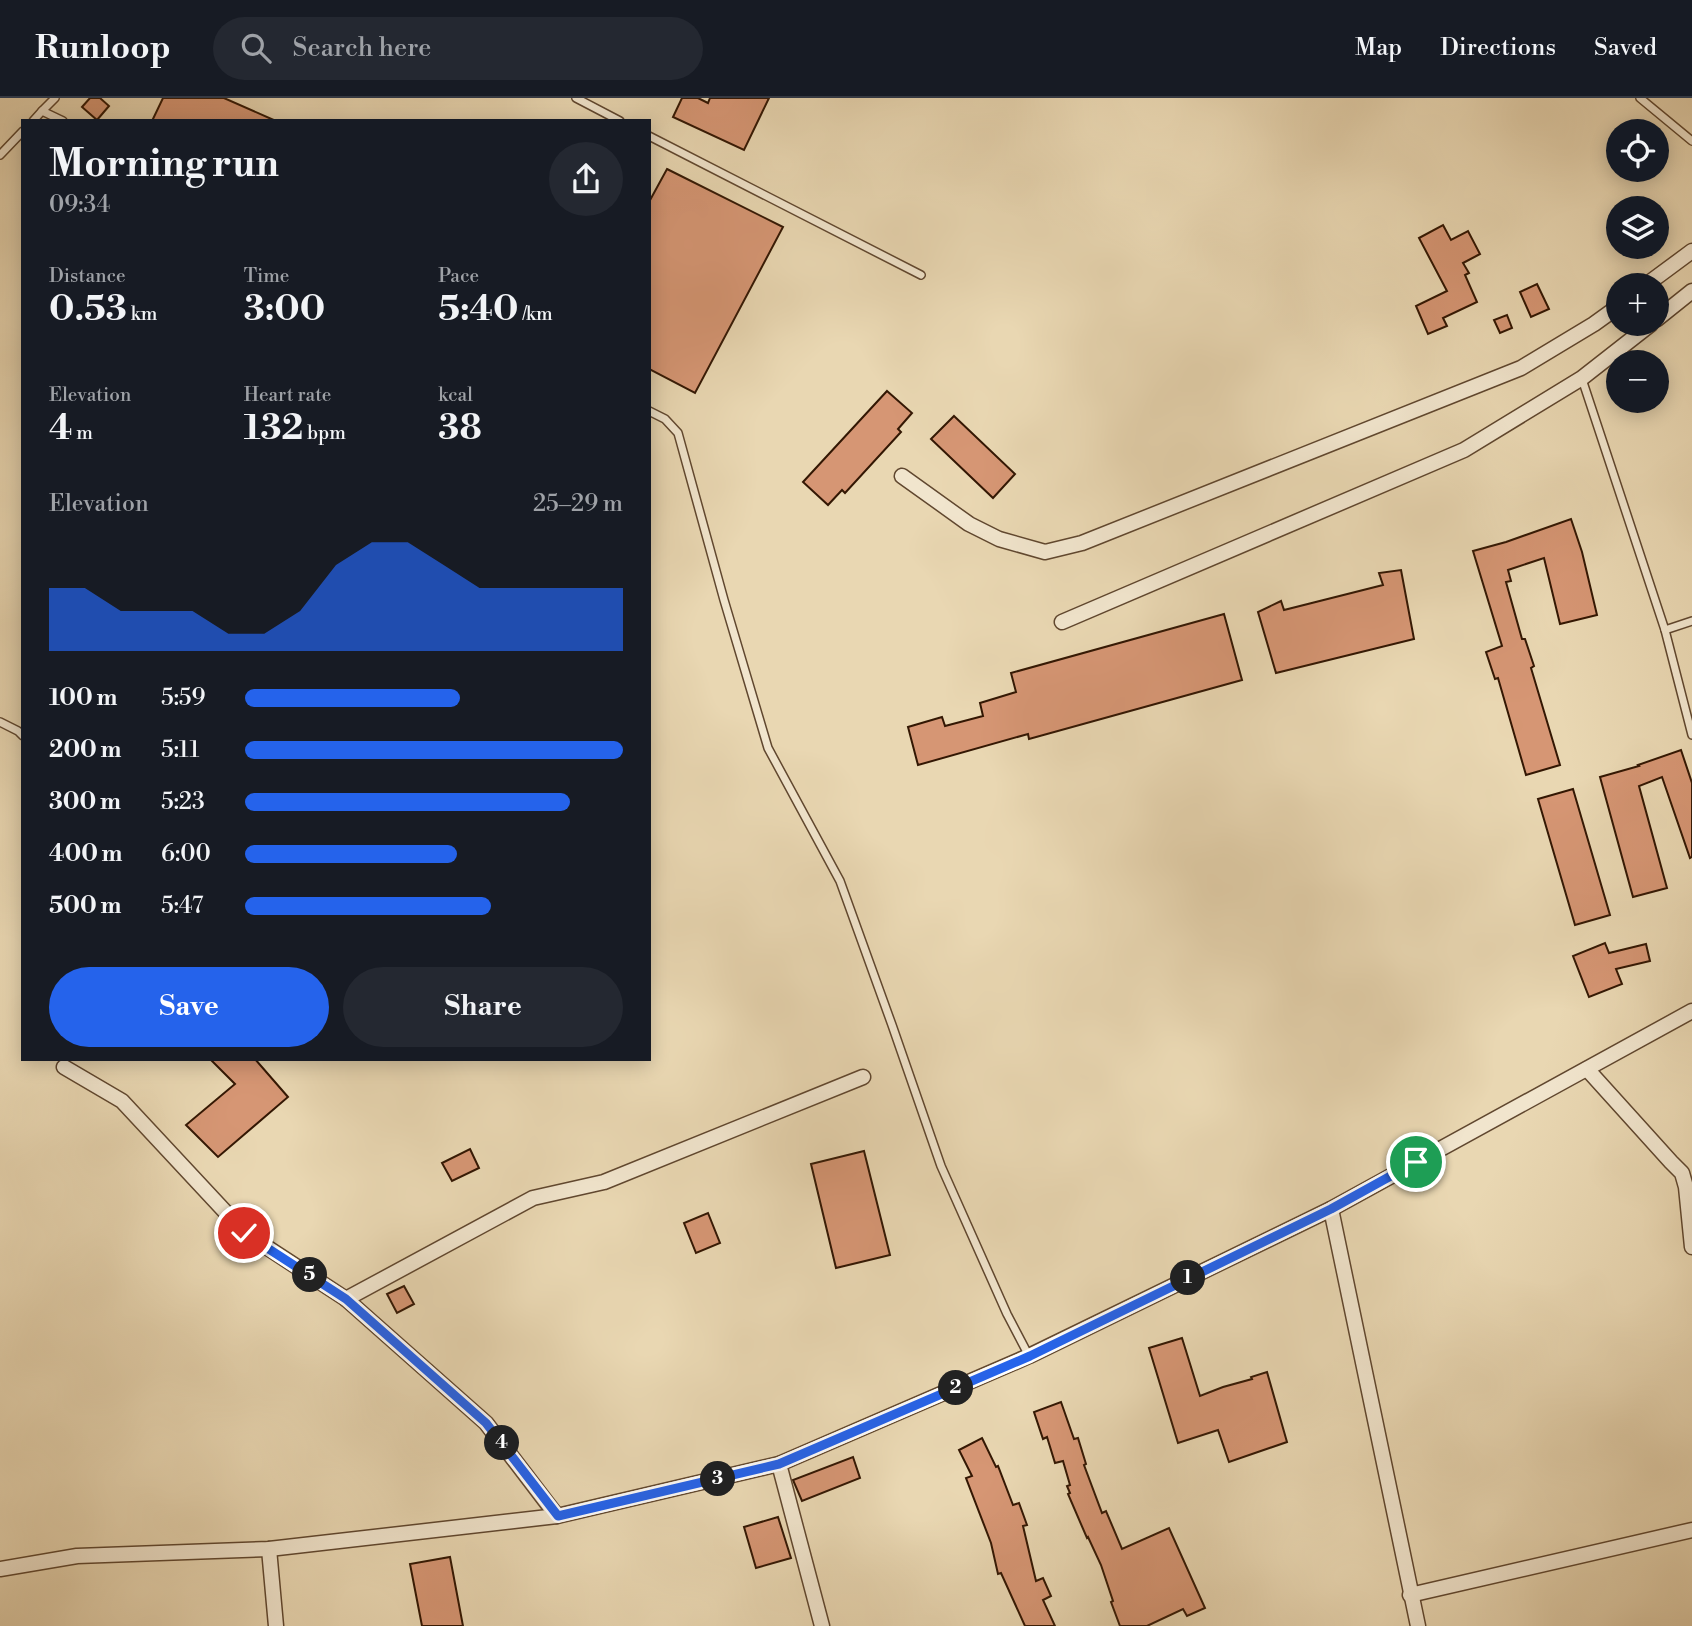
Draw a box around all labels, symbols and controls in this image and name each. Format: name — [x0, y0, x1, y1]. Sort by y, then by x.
search box — [213, 17, 703, 80]
text: Runloop — [35, 28, 171, 69]
icon: search — [237, 29, 275, 67]
text: Search here — [293, 32, 431, 64]
text: Map — [1355, 33, 1402, 63]
text: Directions — [1440, 33, 1556, 63]
text: Saved — [1594, 33, 1657, 63]
map controls — [1606, 119, 1669, 413]
button: locate — [1606, 119, 1669, 182]
text: Morning run — [49, 141, 279, 188]
button: share — [549, 142, 623, 216]
text: 09:34 — [49, 191, 110, 219]
button: layers — [1606, 196, 1669, 259]
text: Distance — [49, 264, 126, 288]
text: Time — [244, 264, 289, 288]
text: Pace — [438, 264, 479, 288]
button: + — [1606, 273, 1669, 336]
text: 0.53 — [49, 288, 127, 331]
text: 3:00 — [244, 288, 325, 331]
text: 5:40 — [438, 288, 519, 331]
text: km — [127, 302, 157, 326]
text: /km — [519, 302, 553, 326]
button: − — [1606, 350, 1669, 413]
text: Elevation — [49, 383, 131, 407]
text: Heart rate — [244, 383, 331, 407]
text: kcal — [438, 383, 473, 407]
text: 4 — [49, 407, 72, 450]
text: 132 — [244, 407, 303, 450]
text: 38 — [438, 407, 482, 450]
text: m — [72, 421, 93, 445]
text: bpm — [303, 421, 346, 445]
text: Elevation — [49, 490, 149, 518]
text: 25–29 m — [533, 490, 623, 518]
text: 100 m — [49, 684, 117, 712]
text: 5:59 — [161, 684, 205, 712]
text: 200 m — [49, 736, 121, 764]
text: 5:11 — [161, 736, 199, 764]
text: 300 m — [49, 788, 121, 816]
text: 5:23 — [161, 788, 205, 816]
text: 400 m — [49, 840, 122, 868]
text: 6:00 — [161, 840, 211, 868]
text: 500 m — [49, 892, 121, 920]
text: 5:47 — [161, 892, 203, 920]
button: Save — [49, 967, 329, 1047]
button: Share — [343, 967, 623, 1047]
pin — [1386, 1132, 1446, 1192]
icon: arrive — [1397, 1143, 1435, 1181]
pin — [214, 1203, 274, 1263]
icon: check — [225, 1214, 263, 1252]
pin: 5 — [292, 1258, 328, 1292]
pin: 1 — [1170, 1260, 1206, 1296]
text: 5 — [304, 1262, 315, 1286]
text: 1 — [1183, 1265, 1192, 1289]
pin: 2 — [939, 1370, 974, 1406]
text: 2 — [950, 1375, 961, 1399]
pin: 4 — [484, 1426, 520, 1460]
text: 4 — [495, 1430, 508, 1454]
pin: 3 — [700, 1462, 736, 1496]
text: 3 — [712, 1466, 723, 1490]

